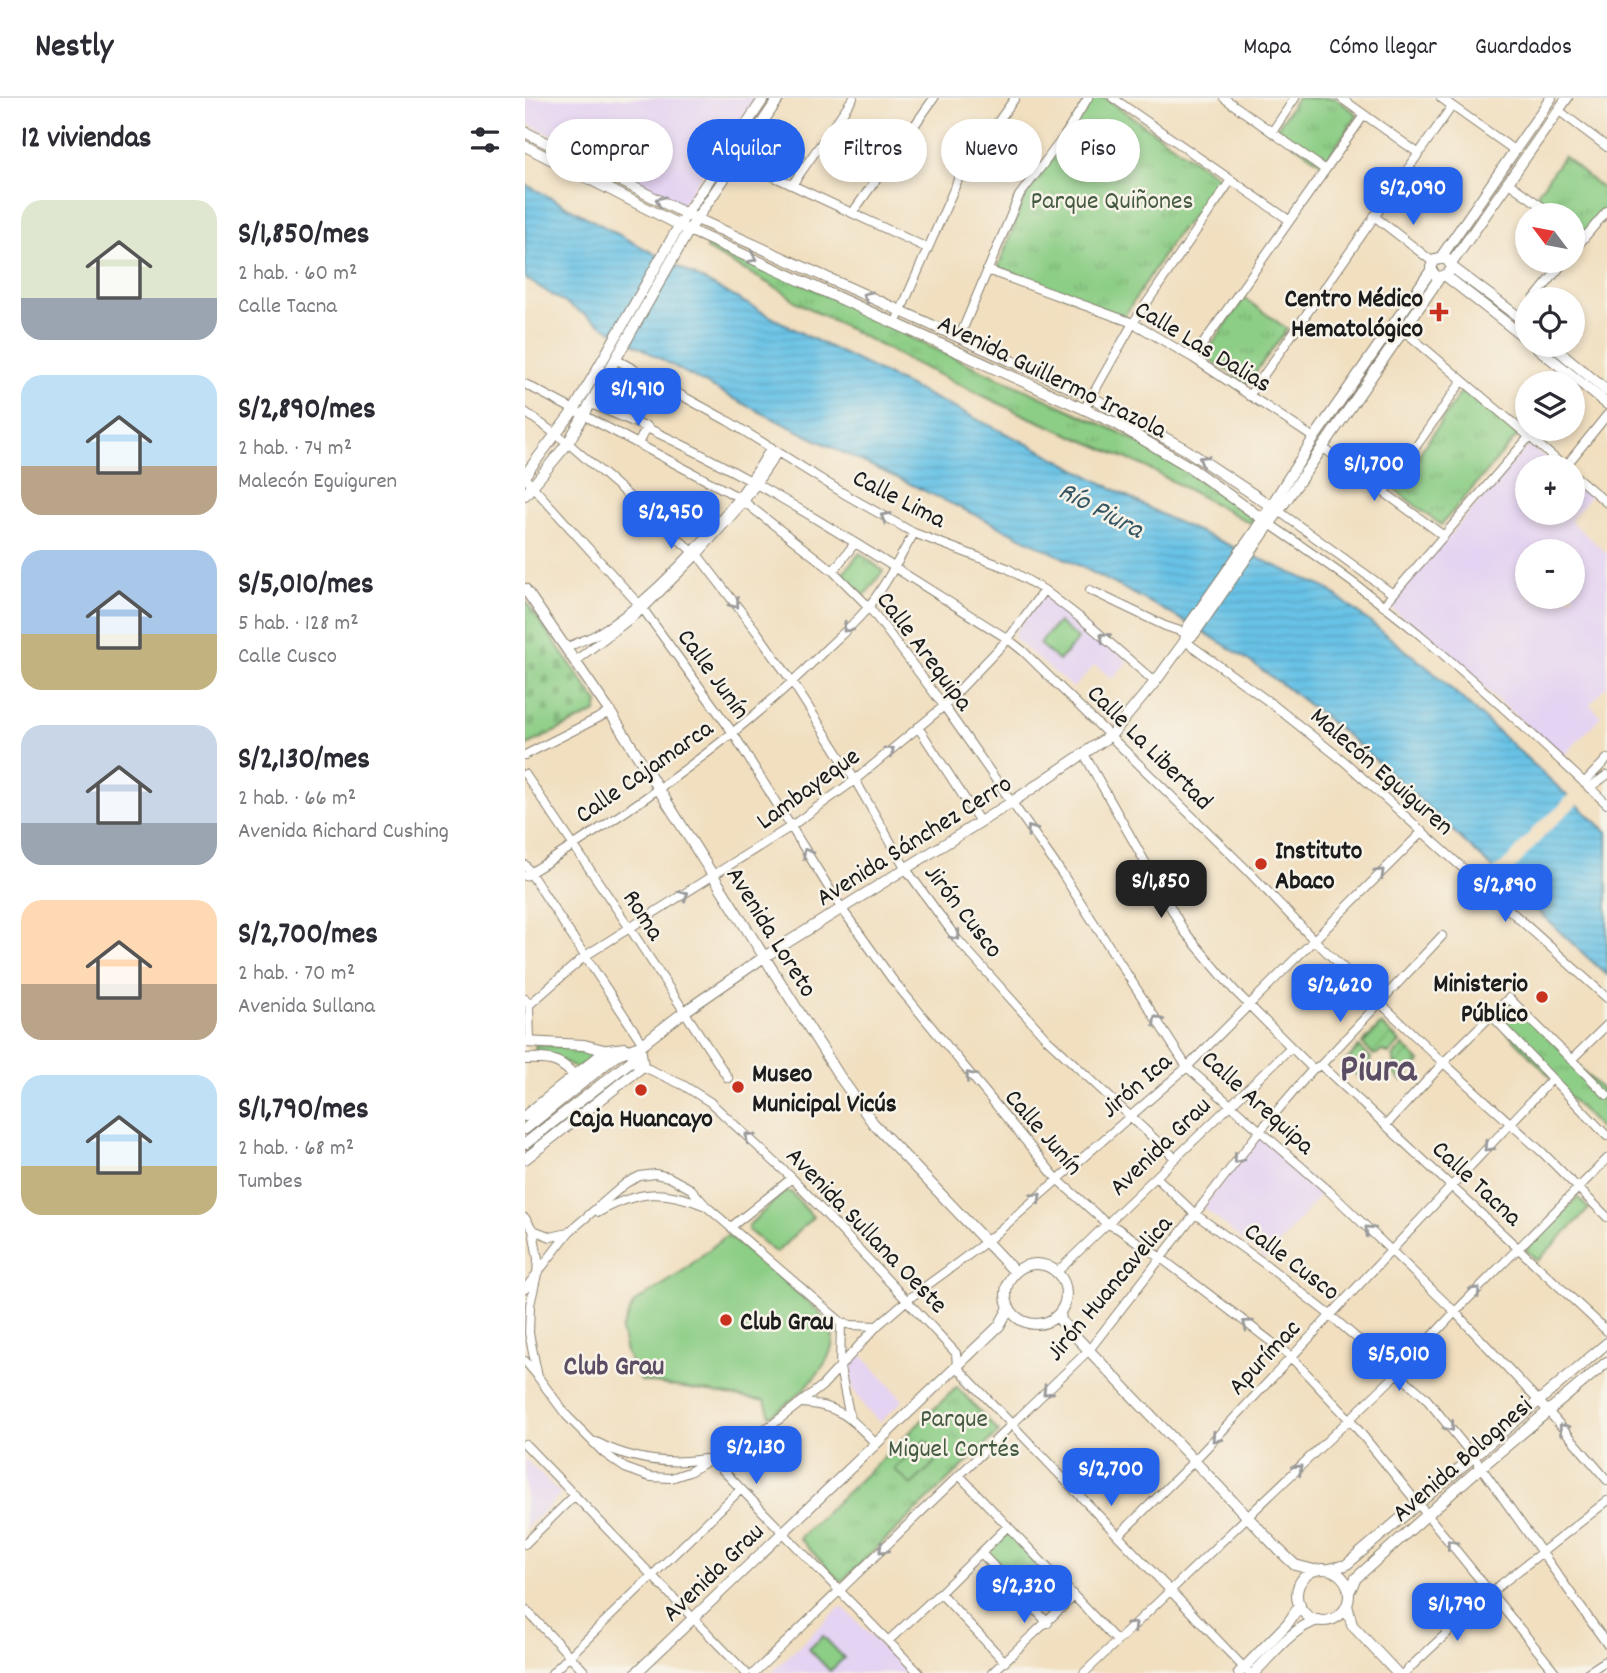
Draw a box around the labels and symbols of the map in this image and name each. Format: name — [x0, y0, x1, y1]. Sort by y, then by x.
pin: S/2,090 — [1348, 167, 1478, 227]
park label: Parque Quiñones — [1031, 184, 1193, 221]
one-way arrow — [655, 196, 667, 210]
north arrow — [1515, 203, 1585, 273]
one-way arrow — [744, 250, 757, 264]
place label: Centro Médico Hematológico — [1285, 282, 1423, 349]
one-way arrow — [862, 290, 874, 304]
street label: Calle Las Dalias — [1127, 292, 1278, 404]
marker: Centro Médico Hematológico — [1429, 302, 1449, 322]
street label: Avenida Guillermo Irazola — [930, 306, 1173, 450]
pin: S/1,910 — [573, 368, 703, 428]
pin: S/1,700 — [1309, 444, 1439, 503]
one-way arrow — [1198, 455, 1211, 468]
street label: Calle Lima — [845, 461, 952, 540]
water label: Río Piura — [1050, 473, 1151, 552]
pin: S/2,950 — [606, 491, 736, 551]
one-way arrow — [880, 512, 892, 525]
street label: Calle Arequipa — [866, 584, 981, 721]
one-way arrow — [727, 596, 740, 608]
one-way arrow — [843, 620, 856, 633]
street label: Calle Junín — [667, 622, 758, 728]
one-way arrow — [1099, 633, 1112, 645]
street label: Calle La Libertad — [1077, 677, 1220, 820]
street label: Malecón Eguiguren — [1301, 700, 1461, 846]
street label: Calle Cajamarca — [568, 711, 722, 834]
street label: Lambayeque — [750, 740, 869, 840]
one-way arrow — [881, 747, 894, 759]
street label: Avenida Sánchez Cerro — [810, 767, 1020, 917]
one-way arrow — [1027, 825, 1039, 838]
place label: Instituto Abaco — [1275, 834, 1363, 901]
one-way arrow — [802, 848, 815, 861]
marker: Instituto Abaco — [1253, 856, 1269, 872]
street label: Jirón Cusco — [914, 857, 1011, 967]
street label: Avenida Loreto — [715, 860, 825, 1005]
pin: S/1,850 — [1096, 860, 1226, 920]
pin: S/2,890 — [1440, 864, 1570, 924]
one-way arrow — [1372, 868, 1385, 881]
street label: Roma — [612, 883, 673, 949]
one-way arrow — [676, 890, 689, 903]
one-way arrow — [947, 928, 960, 940]
pin: S/2,620 — [1275, 964, 1405, 1024]
place label: Ministerio Público — [1433, 967, 1528, 1034]
marker: Ministerio Público — [1534, 989, 1550, 1005]
one-way arrow — [1152, 1014, 1165, 1027]
street label: Calle Arequipa — [1192, 1042, 1322, 1165]
district label: Piura — [1340, 1044, 1417, 1101]
street label: Jirón Ica — [1093, 1045, 1182, 1128]
place label: Museo Municipal Vicús — [752, 1057, 897, 1124]
one-way arrow — [966, 1072, 978, 1085]
marker: Museo Municipal Vicús — [730, 1079, 746, 1095]
marker: Caja Huancayo — [633, 1082, 649, 1098]
street label: Calle Junín — [994, 1082, 1091, 1185]
street label: Avenida Grau — [1102, 1089, 1221, 1206]
place label: Caja Huancayo — [569, 1102, 713, 1139]
one-way arrow — [744, 1133, 757, 1146]
street label: Calle Tacna — [1422, 1133, 1530, 1237]
one-way arrow — [1484, 1139, 1496, 1152]
street label: Avenida Sullana Oeste — [776, 1140, 955, 1323]
one-way arrow — [1234, 1151, 1247, 1164]
one-way arrow — [1029, 1193, 1042, 1205]
street label: Jirón Huancavelica — [1038, 1208, 1183, 1370]
street label: Calle Cusco — [1235, 1214, 1347, 1311]
one-way arrow — [1365, 1226, 1378, 1239]
one-way arrow — [1468, 1287, 1480, 1299]
place label: Club Grau — [740, 1305, 834, 1342]
marker: Club Grau — [718, 1312, 734, 1328]
street label: Apurímac — [1221, 1312, 1311, 1405]
one-way arrow — [1242, 1320, 1255, 1332]
pin: S/5,010 — [1334, 1334, 1464, 1393]
district label: Club Grau — [564, 1349, 664, 1389]
one-way arrow — [1042, 1382, 1055, 1395]
street label: Avenida Bolognesi — [1385, 1389, 1542, 1532]
park label: Parque Miguel Cortés — [888, 1402, 1020, 1469]
one-way arrow — [1442, 1419, 1455, 1431]
one-way arrow — [1559, 1423, 1571, 1436]
pin: S/2,130 — [691, 1426, 821, 1486]
one-way arrow — [1211, 1430, 1224, 1443]
pin: S/2,700 — [1046, 1448, 1176, 1508]
one-way arrow — [1290, 1464, 1303, 1477]
street label: Avenida Grau — [655, 1515, 774, 1632]
one-way arrow — [1446, 1539, 1459, 1552]
one-way arrow — [878, 1541, 891, 1553]
pin: S/2,320 — [959, 1566, 1089, 1625]
pin: S/1,790 — [1392, 1584, 1522, 1643]
one-way arrow — [1125, 1621, 1138, 1634]

